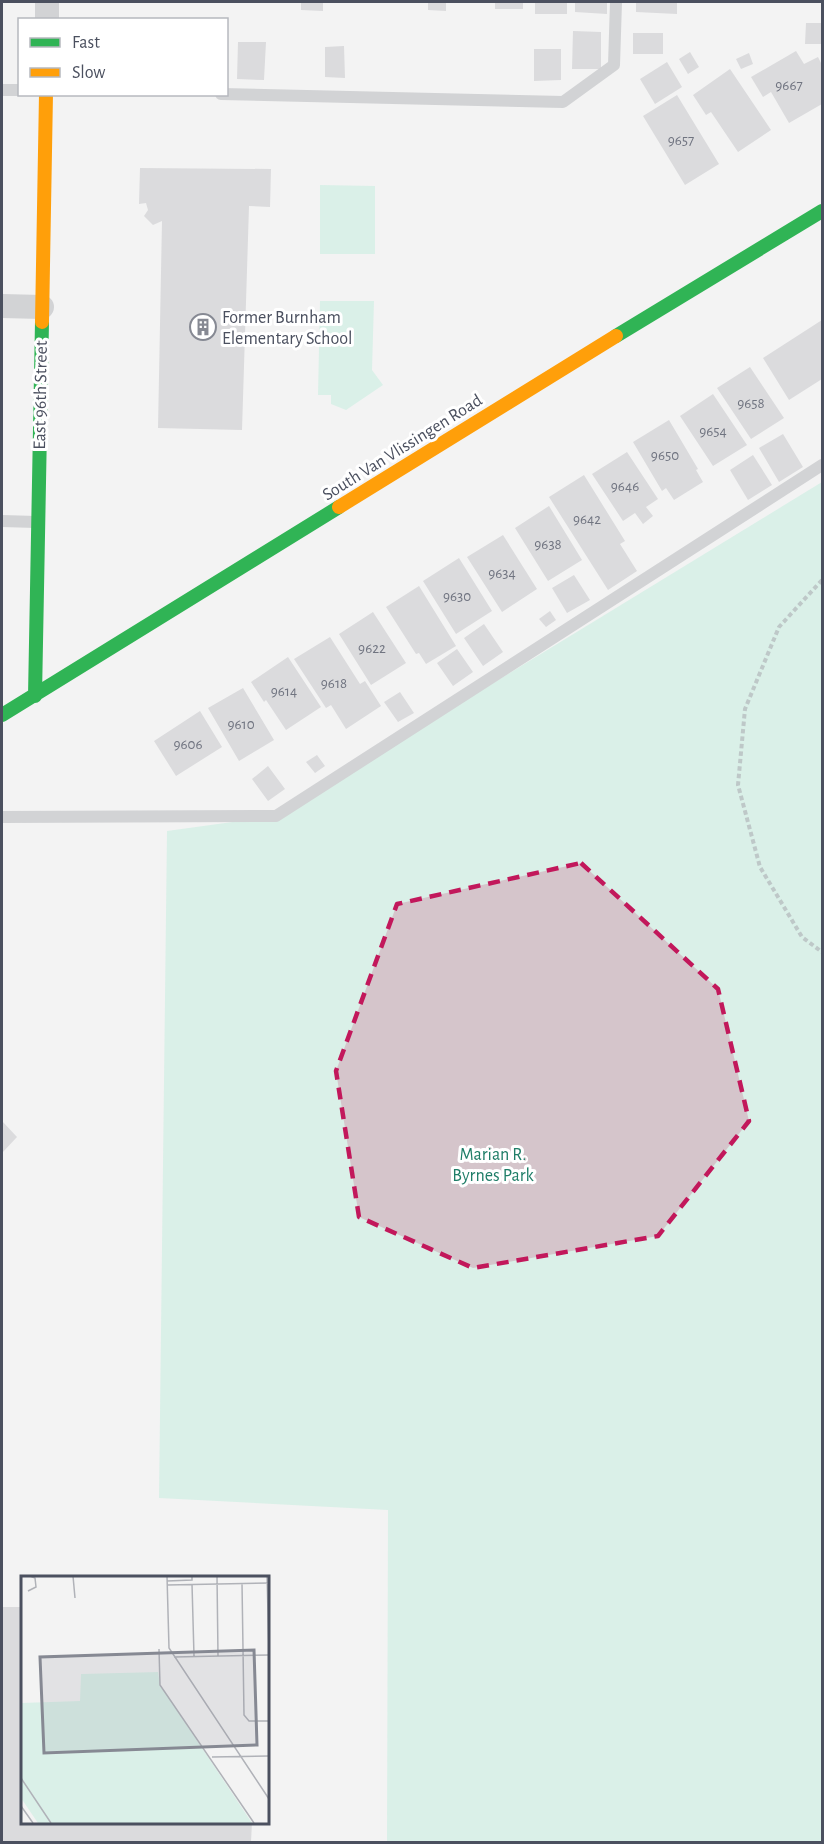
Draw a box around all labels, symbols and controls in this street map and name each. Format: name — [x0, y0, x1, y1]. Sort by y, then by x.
legend — [18, 18, 228, 96]
text: Fast — [72, 34, 100, 52]
text: Slow — [72, 64, 105, 82]
house number: 9667 — [775, 78, 803, 93]
house number: 9657 — [668, 133, 694, 148]
place label: Former Burnham Elementary School — [222, 309, 353, 348]
building icon: Former Burnham Elementary School — [188, 312, 218, 342]
street label: East 96th Street — [31, 340, 51, 450]
street label: South Van Vlissingen Road — [319, 391, 486, 504]
house number: 9658 — [737, 396, 765, 411]
house number: 9654 — [699, 424, 727, 439]
house number: 9650 — [651, 448, 679, 463]
house number: 9646 — [611, 479, 639, 494]
house number: 9642 — [573, 512, 601, 527]
house number: 9638 — [534, 537, 562, 552]
house number: 9634 — [488, 566, 516, 581]
house number: 9630 — [443, 589, 471, 604]
house number: 9622 — [358, 641, 386, 656]
house number: 9618 — [321, 676, 347, 691]
house number: 9614 — [271, 684, 297, 699]
house number: 9610 — [227, 717, 255, 732]
house number: 9606 — [173, 737, 203, 752]
park label: Marian R. Byrnes Park — [452, 1146, 535, 1185]
inset map — [21, 1576, 268, 1823]

